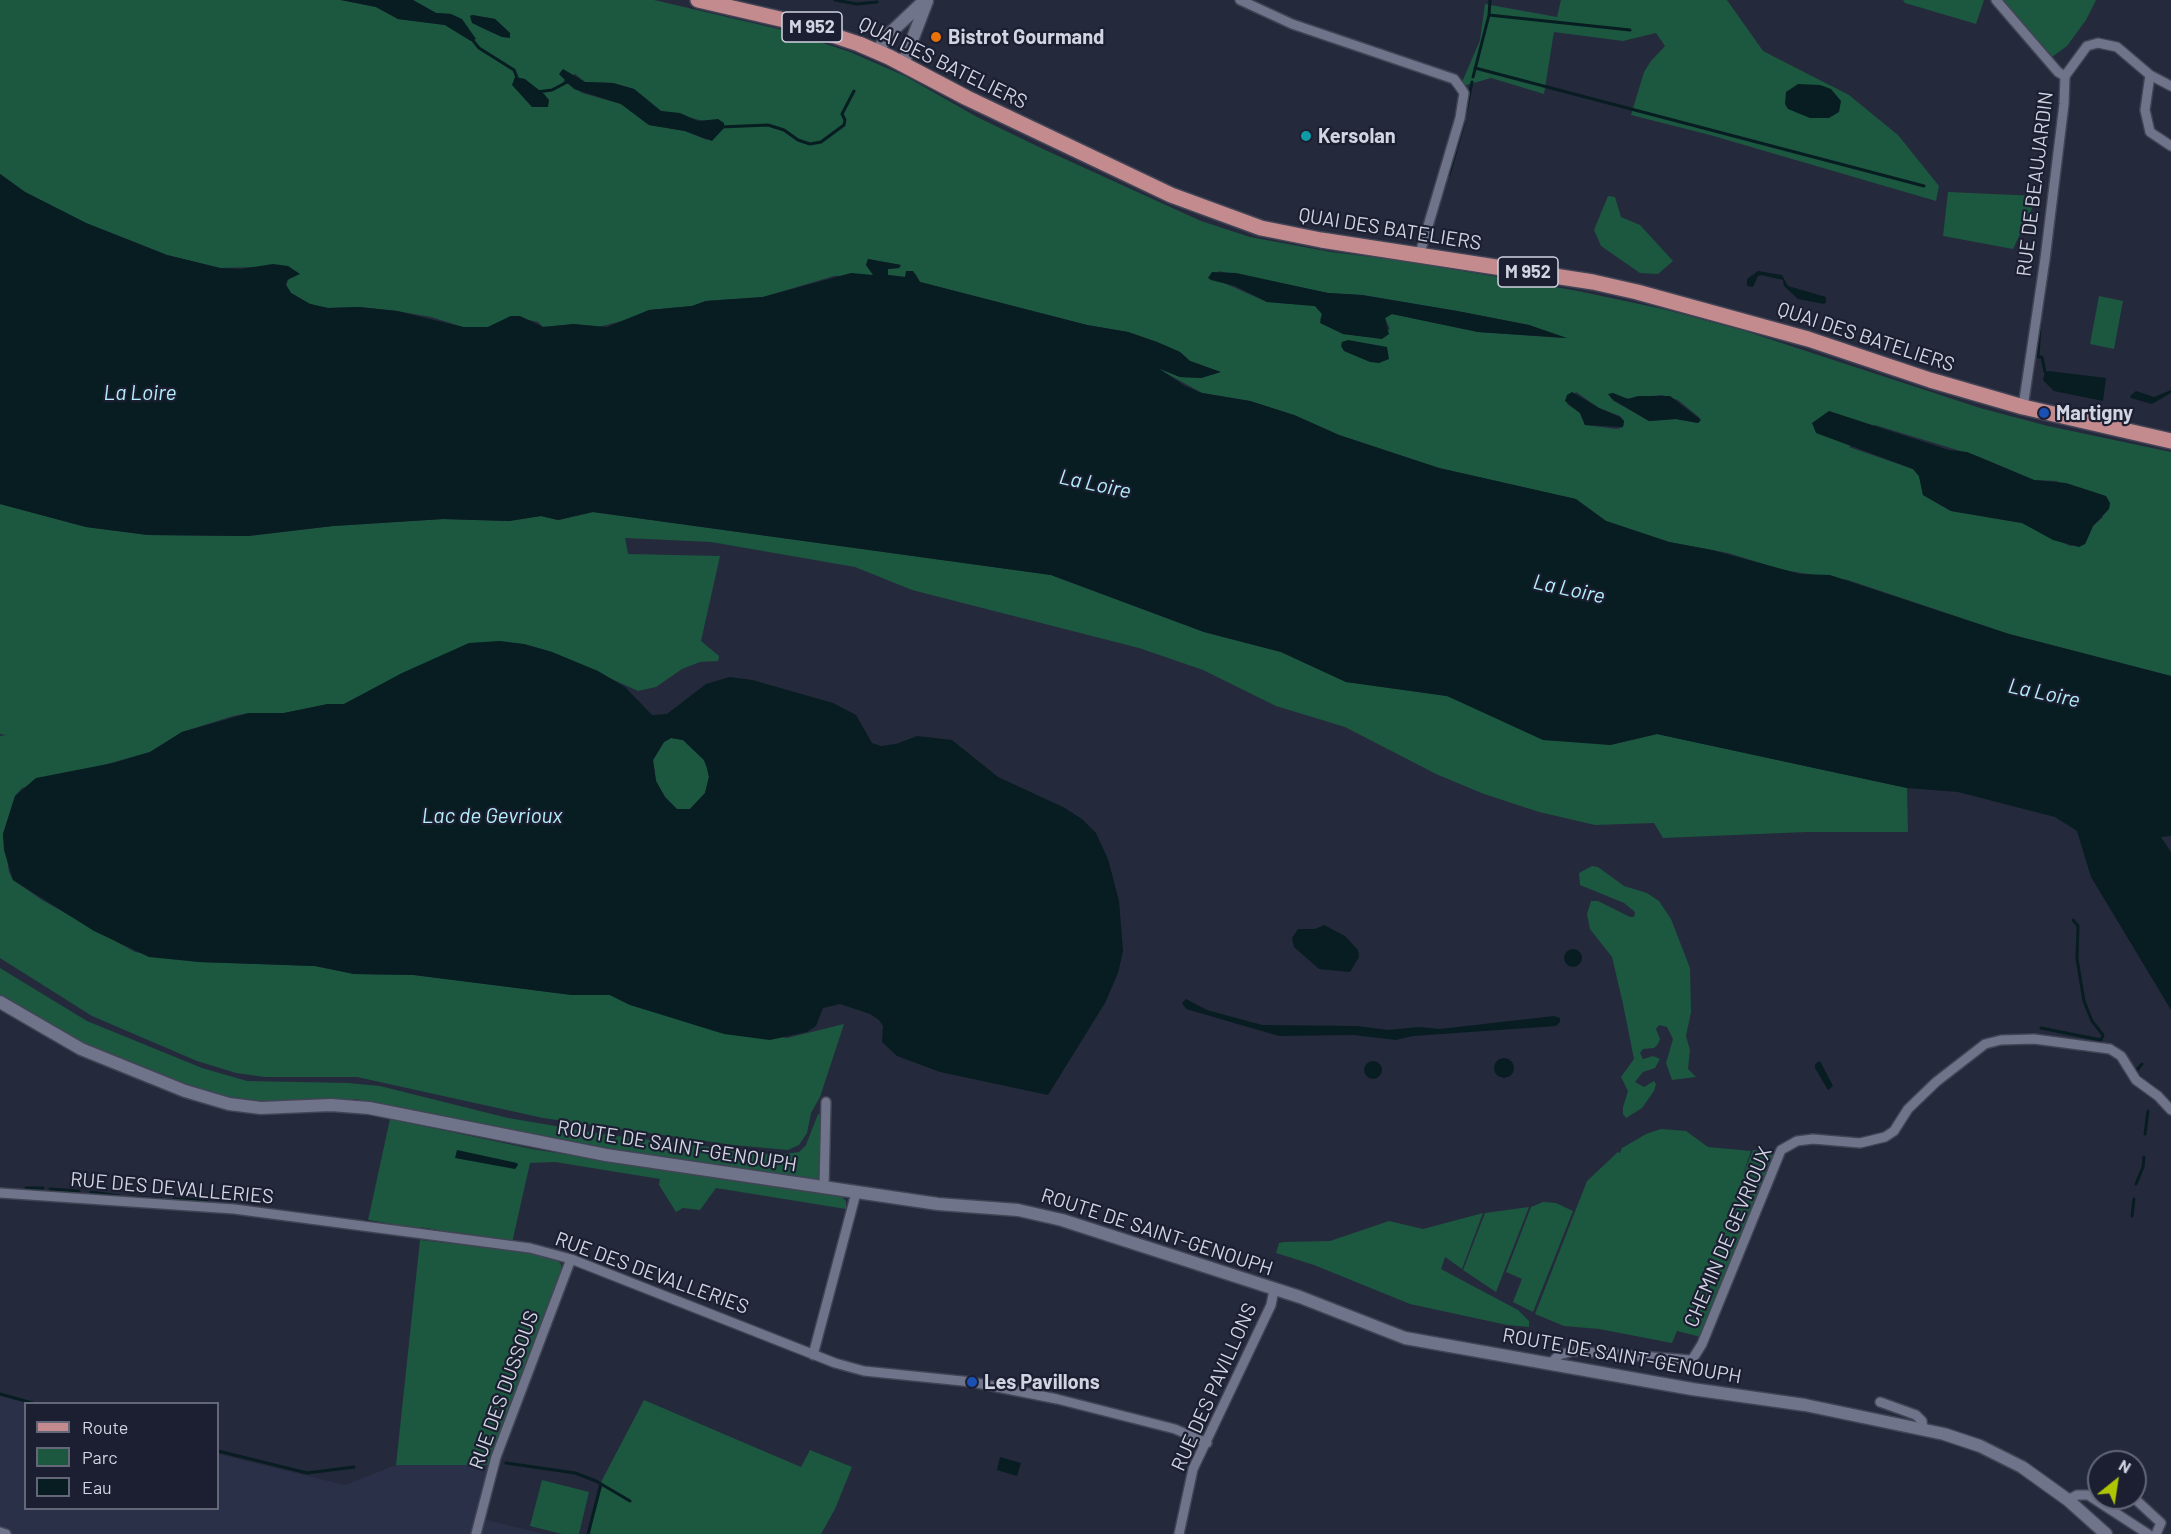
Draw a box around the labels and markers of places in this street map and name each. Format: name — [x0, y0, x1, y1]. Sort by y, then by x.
place label: Bistrot Gourmand — [948, 25, 1104, 49]
marker: Bistrot Gourmand — [929, 30, 943, 44]
place label: Kersolan — [1318, 124, 1396, 148]
marker: Kersolan — [1299, 129, 1313, 143]
place label: Martigny — [2056, 401, 2133, 425]
marker: Martigny — [2037, 406, 2051, 420]
place label: Les Pavillons — [984, 1370, 1100, 1394]
marker: Les Pavillons — [965, 1375, 979, 1389]

